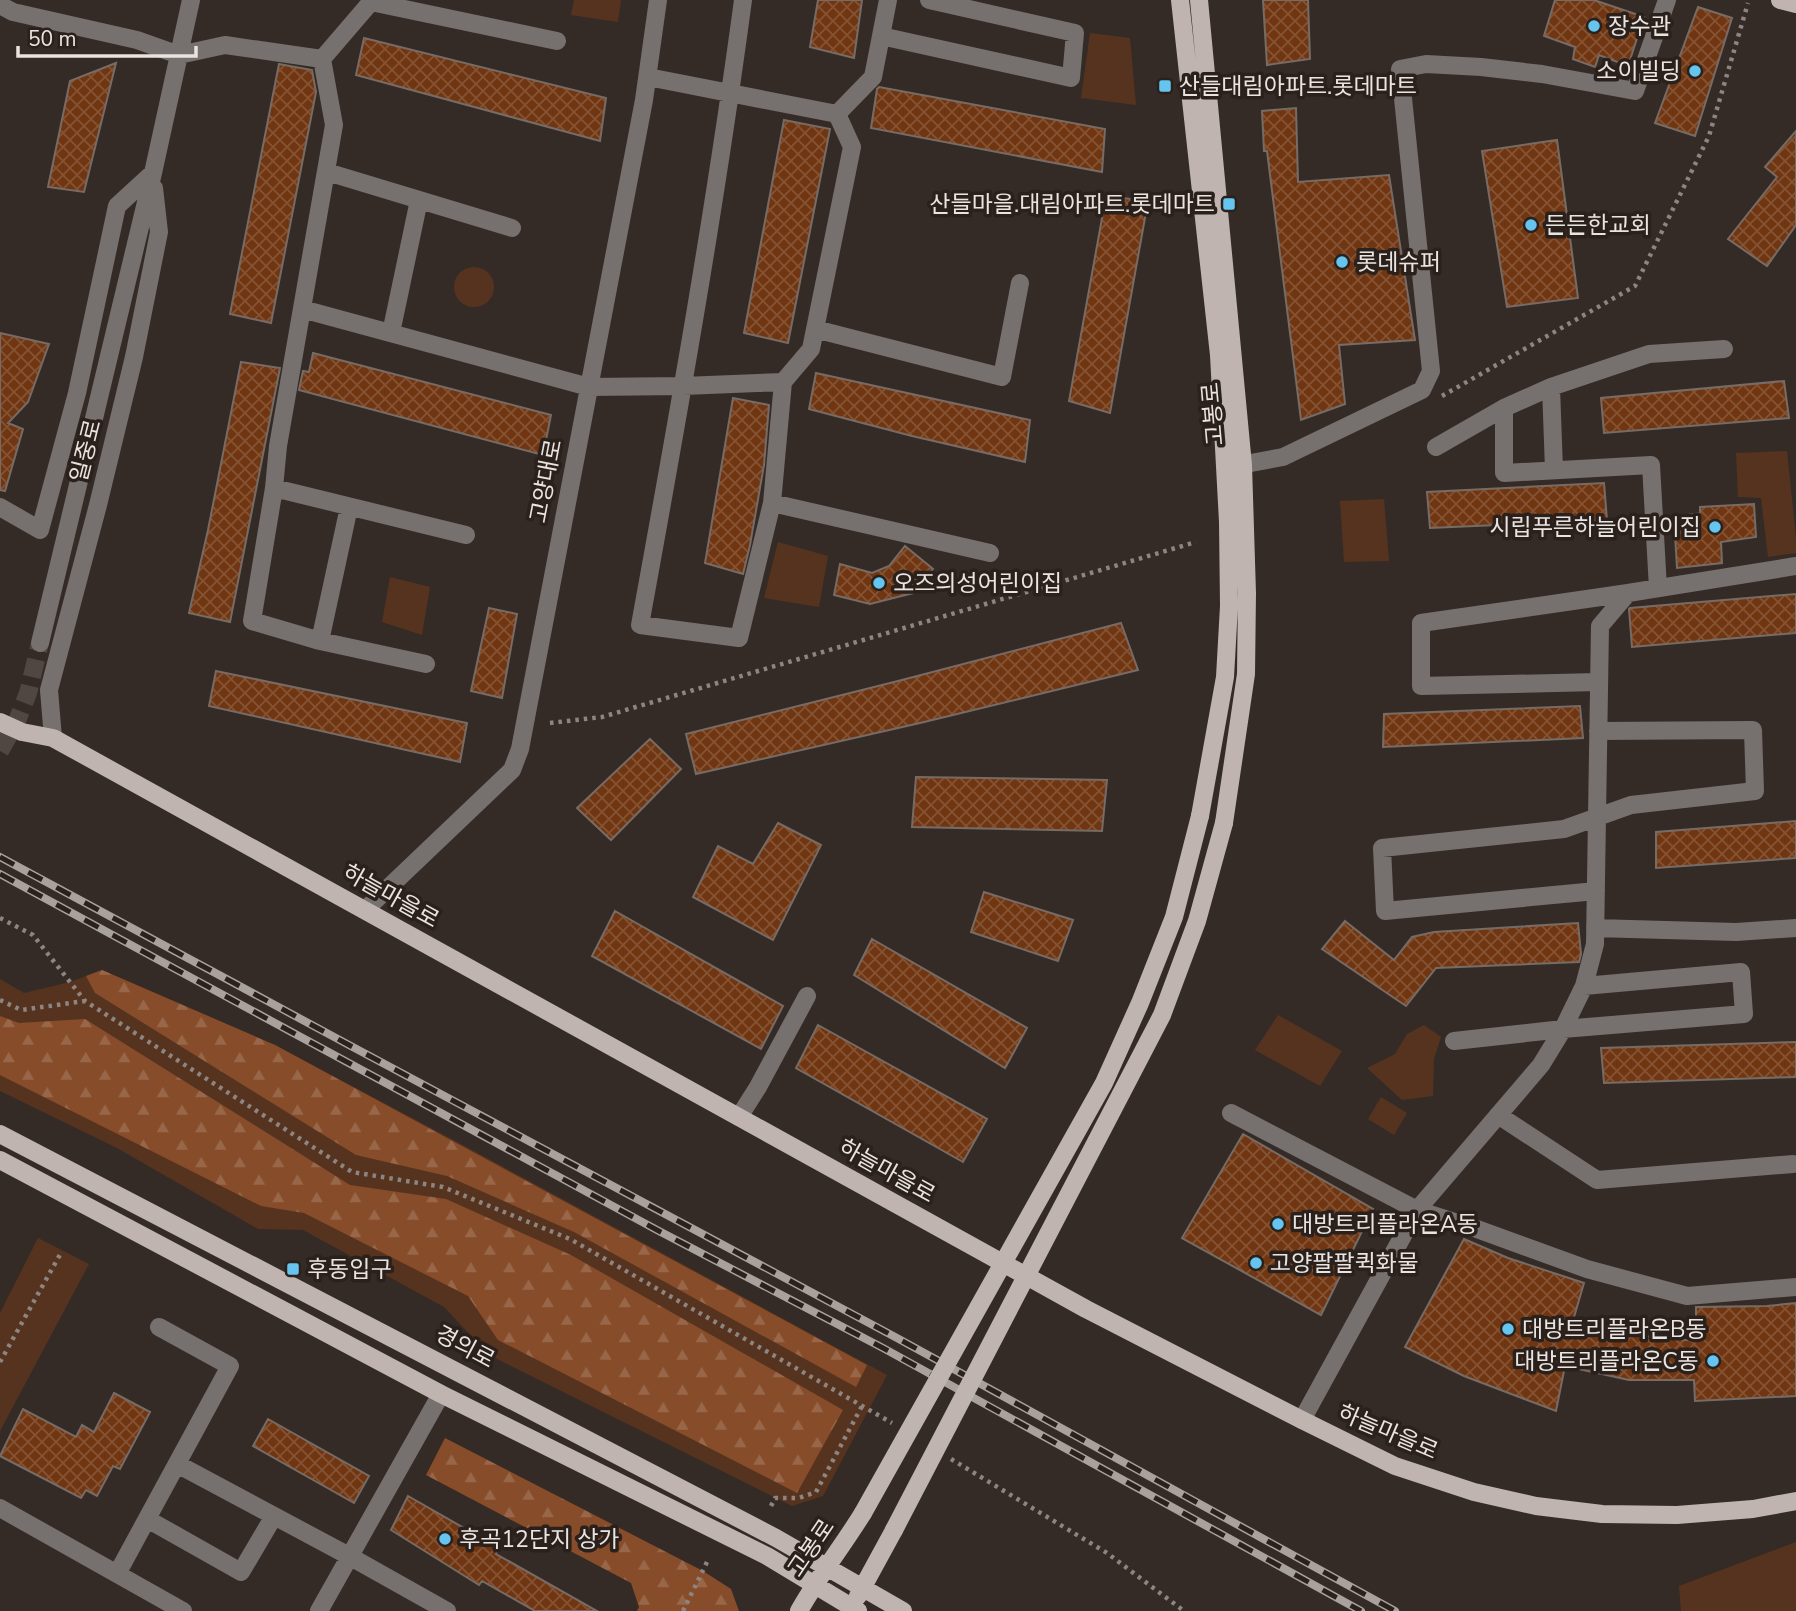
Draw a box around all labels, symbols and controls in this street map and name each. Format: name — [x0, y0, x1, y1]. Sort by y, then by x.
place label: 장수관 — [1608, 11, 1671, 42]
scale bar — [18, 14, 196, 58]
marker: 장수관 — [1586, 18, 1602, 34]
text: 50 m — [28, 25, 77, 53]
place label: 소이빌딩 — [1596, 56, 1681, 87]
marker: 소이빌딩 — [1687, 63, 1703, 79]
place label: 산들대림아파트.롯데마트 — [1179, 71, 1417, 102]
marker: 산들대림아파트.롯데마트 — [1157, 78, 1173, 94]
place label: 산들마을.대림아파트.롯데마트 — [929, 189, 1215, 220]
marker: 산들마을.대림아파트.롯데마트 — [1221, 196, 1237, 212]
place label: 든든한교회 — [1545, 210, 1651, 241]
marker: 든든한교회 — [1523, 217, 1539, 233]
place label: 롯데슈퍼 — [1356, 247, 1441, 278]
marker: 롯데슈퍼 — [1334, 254, 1350, 270]
street label: 고봉로 — [1195, 381, 1231, 447]
street label: 일중로 — [63, 416, 109, 486]
street label: 고양대로 — [523, 436, 569, 526]
place label: 시립푸른하늘어린이집 — [1489, 512, 1701, 543]
marker: 시립푸른하늘어린이집 — [1707, 519, 1723, 535]
place label: 오즈의성어린이집 — [893, 568, 1062, 599]
marker: 오즈의성어린이집 — [871, 575, 887, 591]
street label: 하늘마을로 — [337, 857, 445, 935]
street label: 하늘마을로 — [833, 1132, 941, 1210]
place label: 대방트리플라온A동 — [1292, 1209, 1478, 1240]
marker: 대방트리플라온A동 — [1270, 1216, 1286, 1232]
place label: 고양팔팔퀵화물 — [1270, 1248, 1418, 1279]
place label: 후동입구 — [307, 1254, 392, 1285]
marker: 고양팔팔퀵화물 — [1248, 1255, 1264, 1271]
marker: 후동입구 — [285, 1261, 301, 1277]
place label: 대방트리플라온B동 — [1522, 1314, 1707, 1345]
street label: 경의로 — [430, 1318, 500, 1376]
marker: 대방트리플라온B동 — [1500, 1321, 1516, 1337]
place label: 대방트리플라온C동 — [1514, 1346, 1699, 1377]
marker: 대방트리플라온C동 — [1705, 1353, 1721, 1369]
street label: 하늘마을로 — [1333, 1397, 1443, 1467]
street label: 고봉로 — [780, 1513, 842, 1583]
place label: 후곡12단지 상가 — [459, 1524, 619, 1555]
marker: 후곡12단지 상가 — [437, 1531, 453, 1547]

